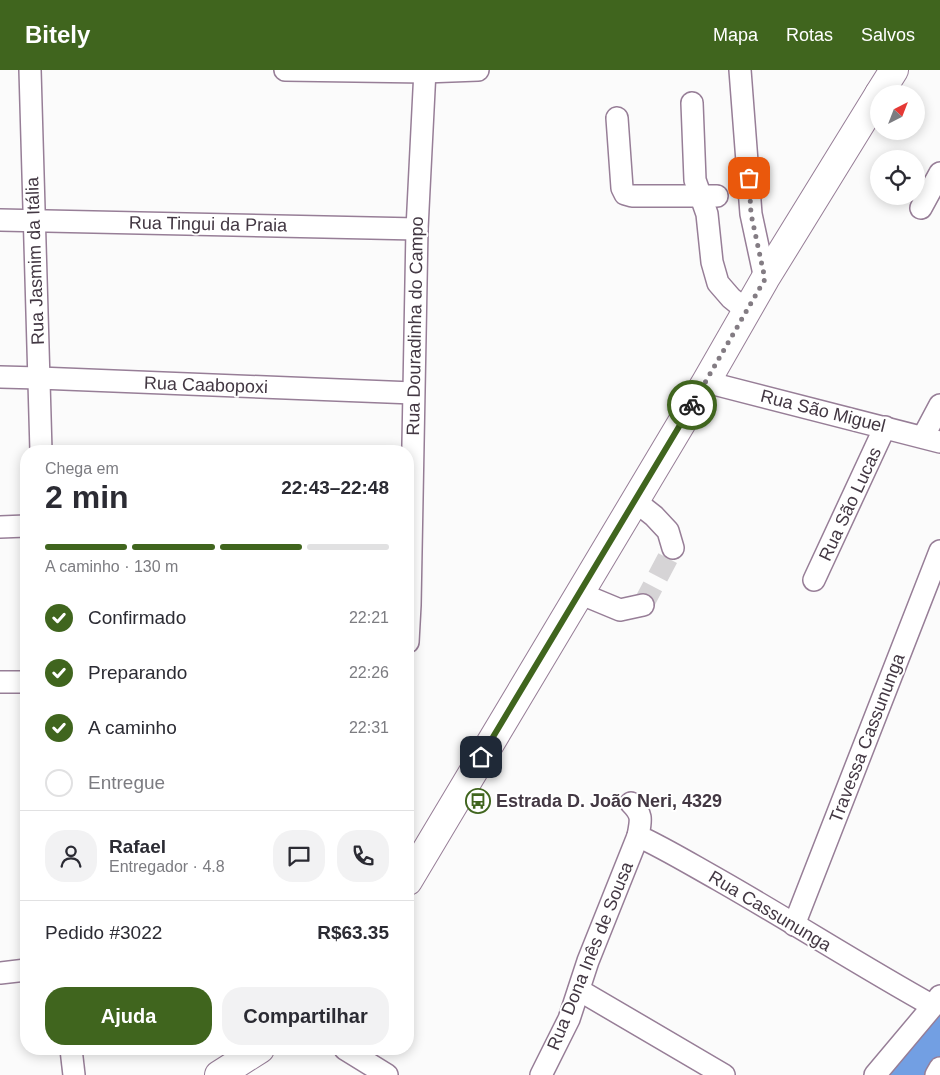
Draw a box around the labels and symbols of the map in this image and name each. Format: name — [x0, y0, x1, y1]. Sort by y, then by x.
north arrow — [870, 85, 925, 140]
pin — [728, 157, 770, 199]
street label: Rua Jasmim da Itália — [22, 176, 48, 345]
street label: Rua Tingui da Praia — [129, 213, 288, 235]
street label: Rua Douradinha do Campo — [403, 216, 427, 436]
street label: Rua Caabopoxi — [144, 373, 268, 397]
courier — [667, 380, 717, 430]
street label: Rua São Miguel — [758, 386, 888, 436]
street label: Rua São Lucas — [815, 444, 885, 564]
street label: Travessa Cassununga — [826, 650, 909, 825]
pin — [460, 736, 502, 778]
bus stop icon: Estrada D. João Neri, 4329 — [465, 788, 491, 814]
place label: Estrada D. João Neri, 4329 — [496, 791, 722, 811]
street label: Rua Dona Inês de Sousa — [543, 858, 637, 1053]
street label: Rua Cassununga — [705, 867, 836, 956]

